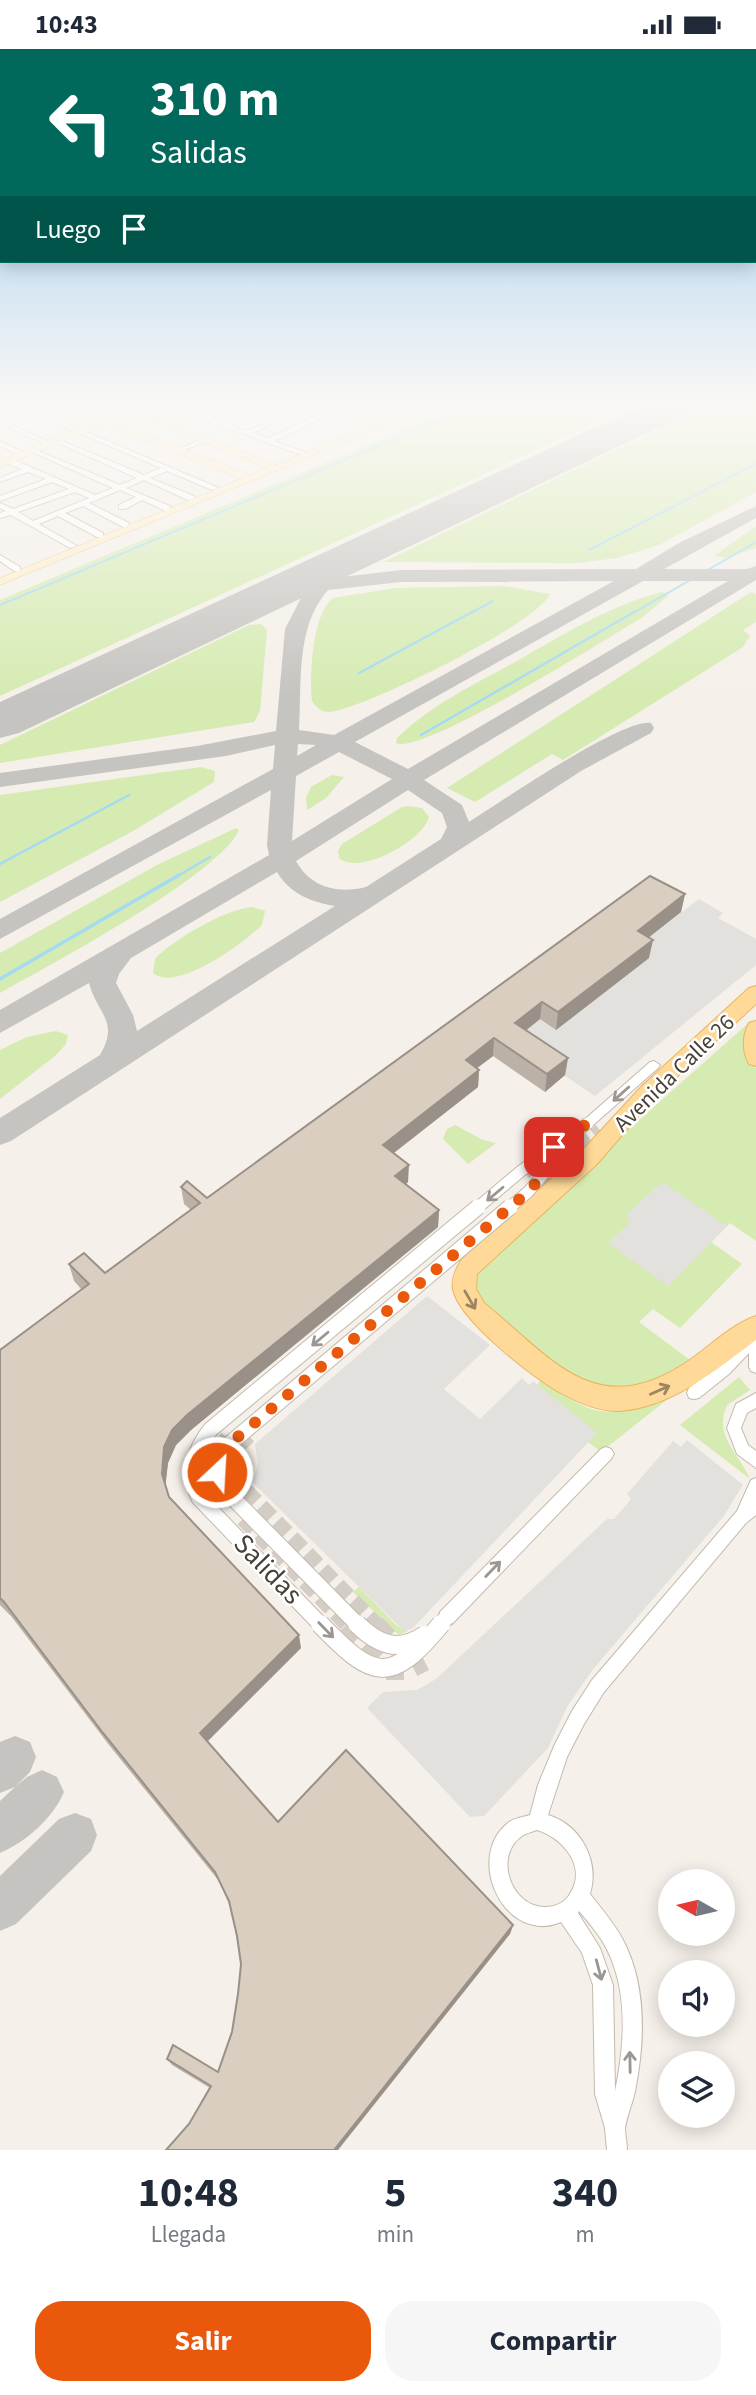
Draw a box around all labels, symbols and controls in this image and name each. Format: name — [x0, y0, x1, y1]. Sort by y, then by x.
text: 10:43 — [35, 6, 98, 43]
text: 310 m — [150, 65, 279, 135]
icon: left — [35, 77, 126, 168]
text: Salidas — [150, 130, 247, 176]
icon: arrive — [115, 210, 153, 248]
text: Luego — [35, 211, 101, 248]
street label: Avenida Calle 26 — [606, 1007, 742, 1139]
one-way arrow — [612, 1086, 630, 1102]
pin — [524, 1117, 584, 1177]
icon: arrive — [535, 1128, 573, 1166]
one-way arrow — [486, 1186, 504, 1201]
one-way arrow — [463, 1289, 477, 1309]
one-way arrow — [311, 1331, 329, 1347]
one-way arrow — [649, 1383, 671, 1396]
position arrow — [180, 1435, 254, 1509]
street label: Salidas — [224, 1525, 312, 1613]
one-way arrow — [485, 1561, 502, 1578]
one-way arrow — [317, 1621, 334, 1638]
north arrow — [658, 1869, 735, 1946]
map controls — [658, 1869, 735, 2128]
one-way arrow — [593, 1958, 606, 1980]
button: sound — [658, 1960, 735, 2037]
one-way arrow — [623, 2051, 637, 2074]
button: layers — [658, 2051, 735, 2128]
text: 10:48 — [138, 2163, 239, 2223]
text: 5 — [384, 2163, 406, 2223]
text: 340 — [552, 2163, 618, 2223]
text: Llegada — [151, 2218, 226, 2251]
text: min — [377, 2218, 414, 2251]
text: m — [575, 2218, 595, 2251]
button: Salir — [35, 2301, 371, 2381]
button: Compartir — [385, 2301, 721, 2381]

